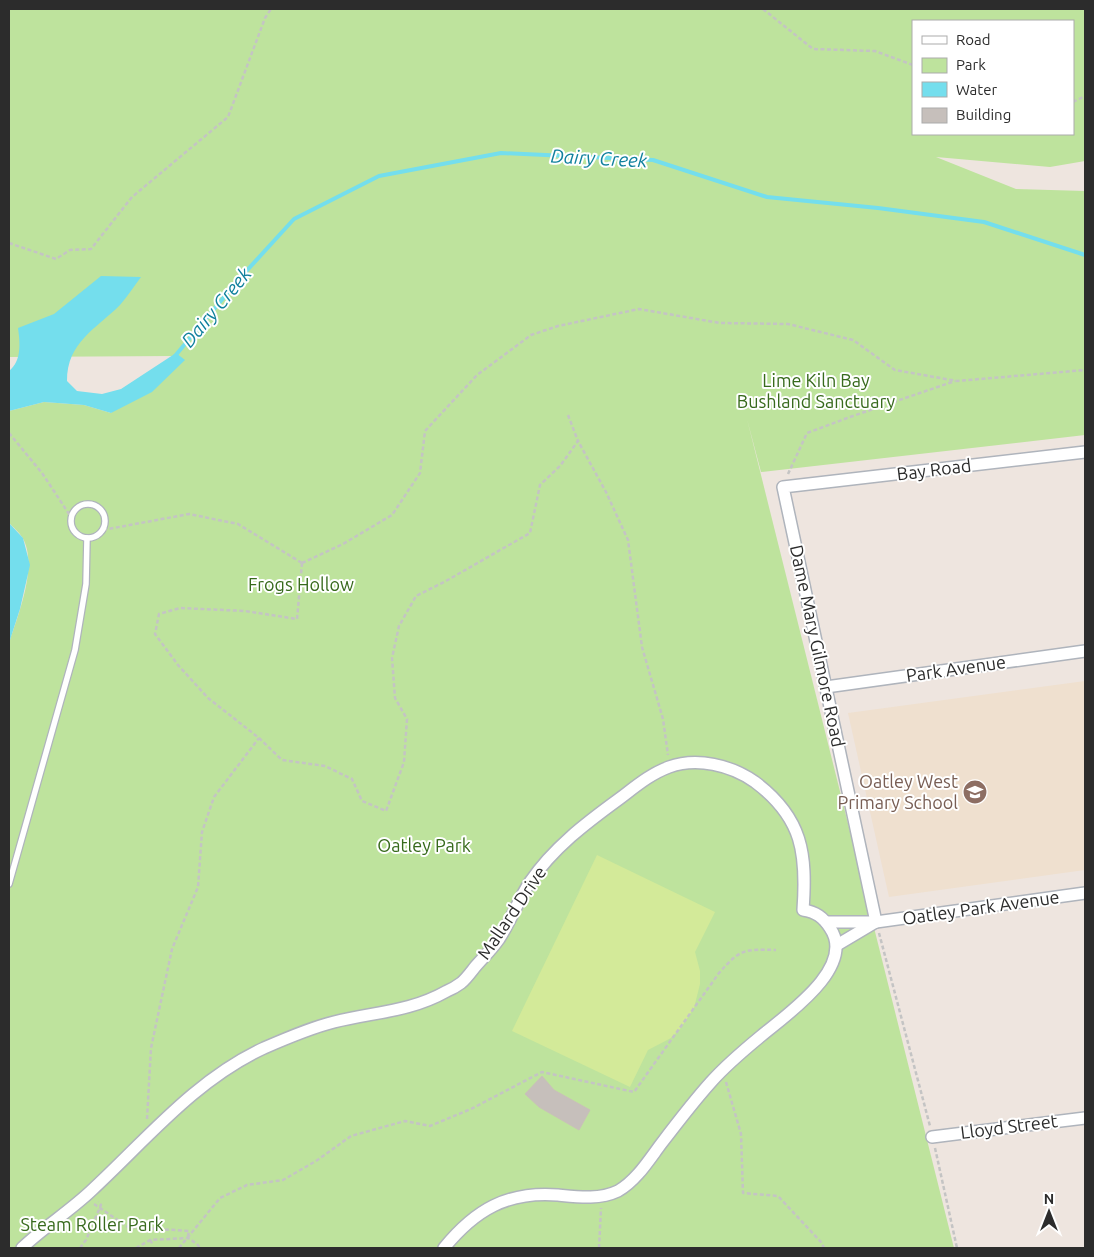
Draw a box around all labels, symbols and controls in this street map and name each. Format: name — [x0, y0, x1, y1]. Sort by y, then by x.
legend — [912, 20, 1074, 135]
text: Road — [956, 31, 991, 48]
text: Park — [956, 56, 986, 73]
text: Water — [956, 81, 997, 98]
text: Building — [956, 106, 1011, 123]
water label: Dairy Creek — [550, 144, 648, 172]
water label: Dairy Creek — [176, 263, 256, 351]
park label: Lime Kiln Bay Bushland Sanctuary — [737, 370, 896, 411]
street label: Bay Road — [895, 455, 972, 484]
street label: Dame Mary Gilmore Road — [787, 543, 849, 749]
park label: Frogs Hollow — [248, 574, 354, 594]
street label: Park Avenue — [905, 651, 1007, 685]
place label: Oatley West Primary School — [837, 771, 958, 812]
school or university icon: Oatley West Primary School — [962, 779, 988, 805]
park label: Oatley Park — [377, 835, 471, 855]
street label: Mallard Drive — [473, 862, 550, 963]
street label: Oatley Park Avenue — [901, 886, 1061, 928]
street label: Lloyd Street — [959, 1110, 1059, 1142]
north arrow — [1024, 1187, 1074, 1237]
text: N — [1044, 1191, 1054, 1207]
park label: Steam Roller Park — [20, 1214, 164, 1234]

